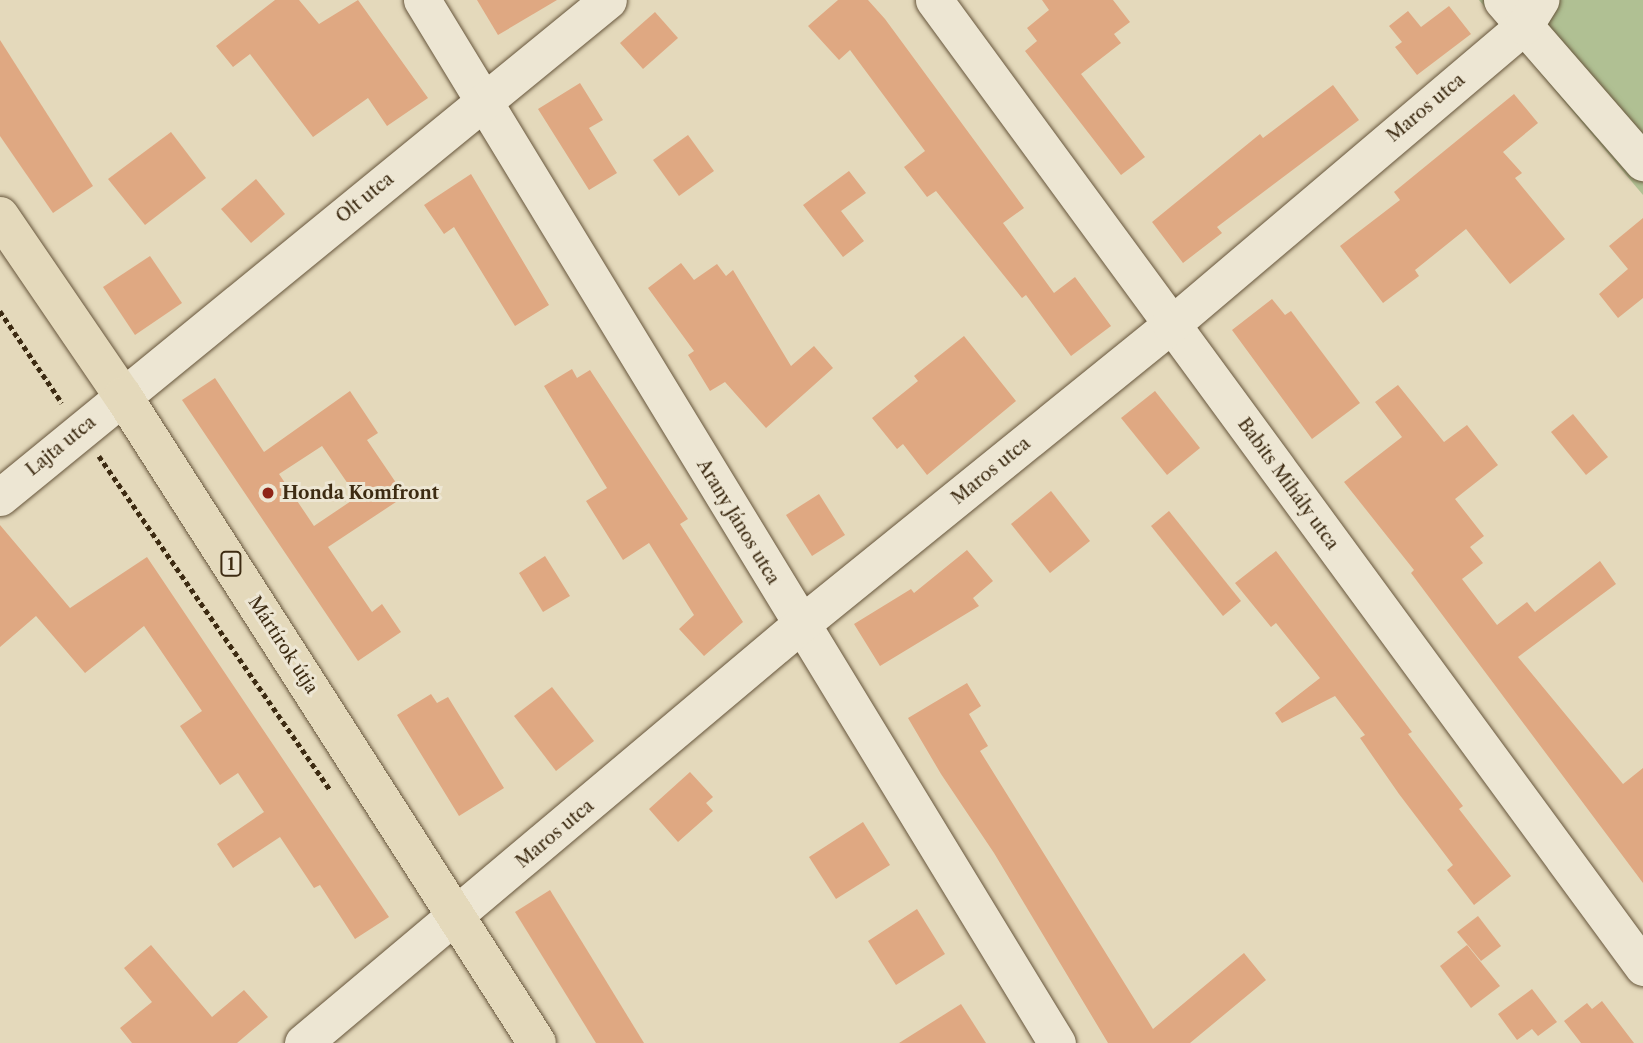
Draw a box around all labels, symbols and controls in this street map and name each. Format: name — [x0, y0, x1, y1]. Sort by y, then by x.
street label: Maros utca — [1383, 69, 1469, 147]
street label: Olt utca — [332, 168, 398, 228]
street label: Lajta utca — [22, 411, 100, 481]
street label: Babits Mihály utca — [1233, 414, 1343, 554]
street label: Maros utca — [947, 433, 1035, 509]
street label: Arany János utca — [692, 455, 784, 589]
place label: Honda Komfront — [282, 482, 439, 504]
marker: Honda Komfront — [260, 485, 276, 501]
road number: 1 — [219, 552, 243, 576]
street label: Mártírok útja — [243, 592, 323, 698]
street label: Maros utca — [512, 795, 598, 873]

